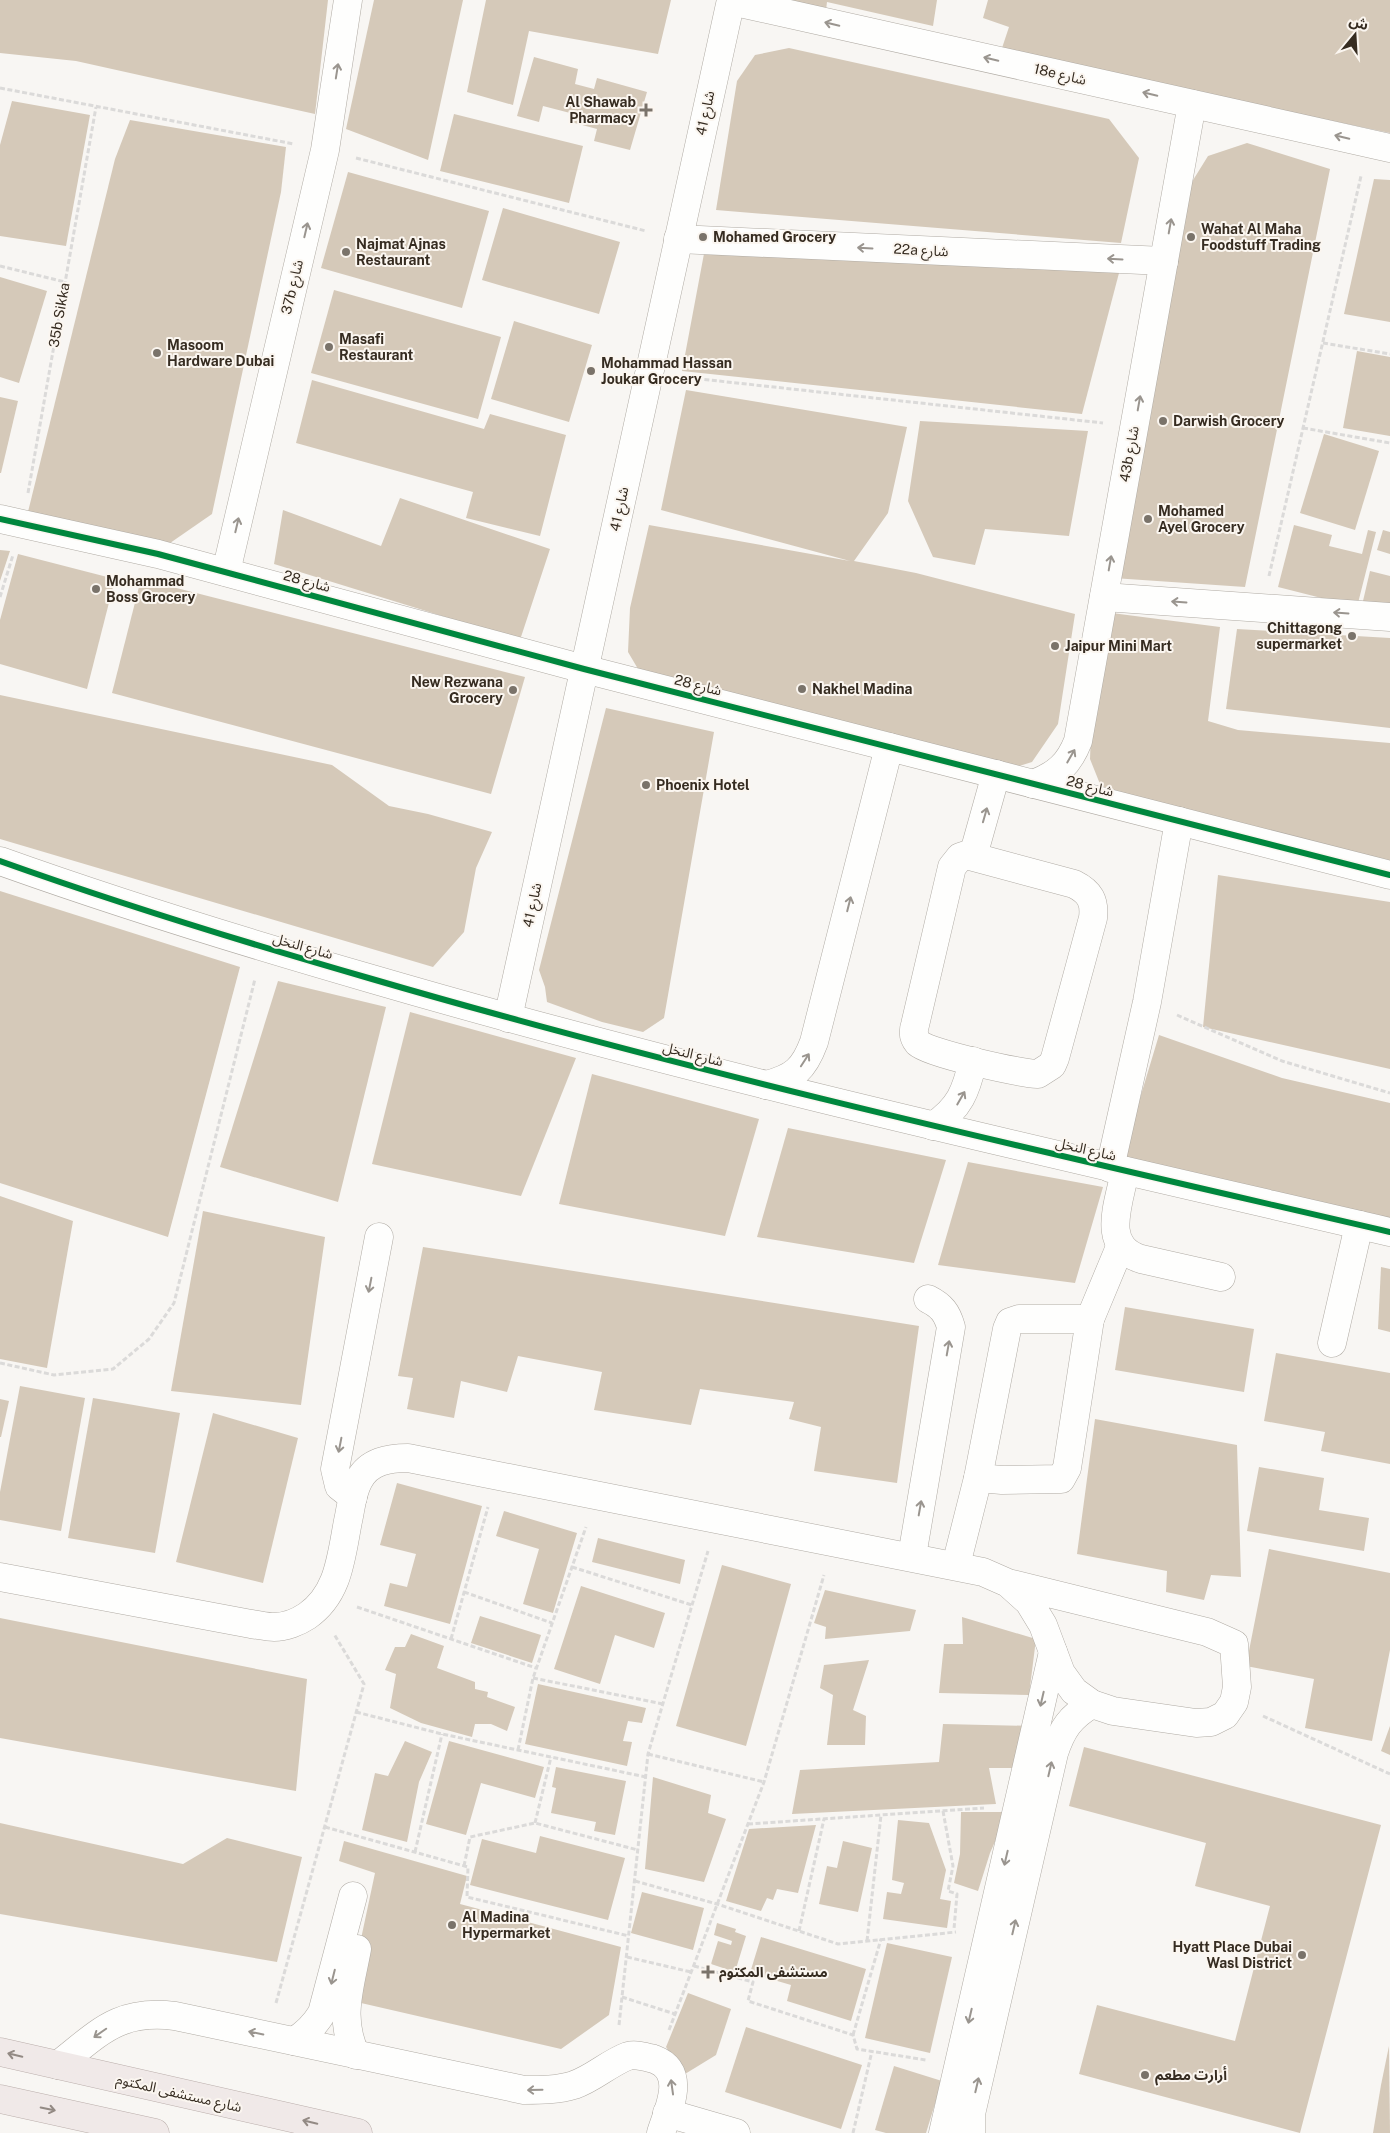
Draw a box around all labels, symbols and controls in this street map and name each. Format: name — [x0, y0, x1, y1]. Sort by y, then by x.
north arrow — [1330, 10, 1380, 60]
text: ش — [1347, 12, 1371, 33]
one-way arrow — [825, 19, 841, 28]
one-way arrow — [984, 54, 1000, 63]
street label: 18e شارع — [1032, 60, 1088, 91]
one-way arrow — [332, 63, 342, 79]
street label: شارع 41 — [692, 89, 720, 137]
one-way arrow — [1142, 89, 1158, 98]
place label: Al Shawab Pharmacy — [565, 94, 636, 126]
marker: Al Shawab Pharmacy — [640, 104, 652, 116]
one-way arrow — [1335, 132, 1351, 142]
one-way arrow — [1166, 218, 1176, 234]
place label: Wahat Al Maha Foodstuff Trading — [1201, 221, 1321, 253]
one-way arrow — [302, 223, 311, 239]
place label: Mohamed Grocery — [713, 229, 836, 245]
marker: Mohamed Grocery — [697, 231, 709, 243]
marker: Wahat Al Maha Foodstuff Trading — [1185, 231, 1197, 243]
place label: Najmat Ajnas Restaurant — [356, 236, 446, 268]
street label: 22a شارع — [893, 241, 949, 262]
one-way arrow — [858, 243, 874, 252]
marker: Najmat Ajnas Restaurant — [340, 246, 352, 258]
one-way arrow — [1107, 254, 1124, 264]
street label: 37b شارع — [278, 258, 309, 317]
street label: 35b Sikka — [45, 281, 73, 349]
place label: Masafi Restaurant — [339, 331, 414, 363]
place label: Masoom Hardware Dubai — [167, 337, 274, 369]
marker: Masafi Restaurant — [323, 341, 335, 353]
marker: Masoom Hardware Dubai — [151, 347, 163, 359]
place label: Mohammad Hassan Joukar Grocery — [601, 355, 732, 387]
marker: Mohammad Hassan Joukar Grocery — [585, 365, 597, 377]
one-way arrow — [1134, 395, 1144, 411]
place label: Darwish Grocery — [1173, 413, 1285, 429]
marker: Darwish Grocery — [1157, 415, 1169, 427]
street label: 43b شارع — [1116, 425, 1145, 484]
street label: شارع 41 — [606, 485, 634, 533]
place label: Mohamed Ayel Grocery — [1158, 503, 1245, 535]
marker: Mohamed Ayel Grocery — [1142, 513, 1154, 525]
one-way arrow — [233, 517, 242, 533]
one-way arrow — [1105, 555, 1115, 571]
street label: شارع 28 — [281, 567, 332, 598]
place label: Mohammad Boss Grocery — [106, 573, 196, 605]
marker: Mohammad Boss Grocery — [90, 583, 102, 595]
one-way arrow — [1172, 597, 1188, 607]
one-way arrow — [1334, 609, 1350, 618]
place label: Chittagong supermarket — [1256, 620, 1342, 652]
marker: Chittagong supermarket — [1346, 630, 1358, 642]
place label: Jaipur Mini Mart — [1065, 638, 1172, 654]
marker: Jaipur Mini Mart — [1049, 640, 1061, 652]
street label: شارع 28 — [672, 671, 723, 701]
place label: New Rezwana Grocery — [411, 674, 503, 706]
place label: Nakhel Madina — [812, 681, 912, 697]
marker: Nakhel Madina — [796, 683, 808, 695]
marker: New Rezwana Grocery — [507, 684, 519, 696]
one-way arrow — [1066, 749, 1076, 763]
street label: شارع 28 — [1064, 772, 1115, 802]
place label: Phoenix Hotel — [656, 777, 750, 793]
marker: Phoenix Hotel — [640, 779, 652, 791]
one-way arrow — [980, 808, 990, 824]
street label: شارع 41 — [519, 881, 547, 929]
one-way arrow — [845, 897, 854, 913]
street label: شارع النخل — [270, 930, 335, 965]
street label: شارع النخل — [660, 1039, 725, 1072]
one-way arrow — [801, 1054, 811, 1068]
one-way arrow — [956, 1092, 966, 1106]
street label: شارع النخل — [1054, 1134, 1118, 1167]
one-way arrow — [364, 1277, 374, 1293]
one-way arrow — [944, 1341, 954, 1357]
one-way arrow — [334, 1437, 344, 1453]
one-way arrow — [916, 1501, 926, 1517]
one-way arrow — [1037, 1691, 1046, 1707]
one-way arrow — [1046, 1761, 1055, 1777]
one-way arrow — [1001, 1849, 1010, 1865]
place label: Al Madina Hypermarket — [462, 1909, 551, 1941]
marker: Al Madina Hypermarket — [446, 1919, 458, 1931]
one-way arrow — [1010, 1919, 1019, 1935]
place label: Hyatt Place Dubai Wasl District — [1173, 1939, 1292, 1971]
marker: Hyatt Place Dubai Wasl District — [1296, 1949, 1308, 1961]
place label: مستشفى المكتوم — [719, 1964, 828, 1983]
marker: مستشفى المكتوم — [701, 1965, 715, 1979]
one-way arrow — [327, 1968, 337, 1984]
one-way arrow — [965, 2008, 974, 2024]
one-way arrow — [93, 2028, 107, 2038]
one-way arrow — [248, 2028, 264, 2038]
one-way arrow — [8, 2050, 24, 2059]
place label: أرارت مطعم — [1155, 2066, 1227, 2086]
marker: أرارت مطعم — [1139, 2069, 1151, 2081]
street label: شارع مستشفى المكتوم — [114, 2071, 243, 2118]
one-way arrow — [973, 2078, 982, 2094]
one-way arrow — [667, 2079, 677, 2095]
one-way arrow — [527, 2085, 544, 2095]
one-way arrow — [39, 2105, 55, 2114]
one-way arrow — [303, 2117, 319, 2126]

